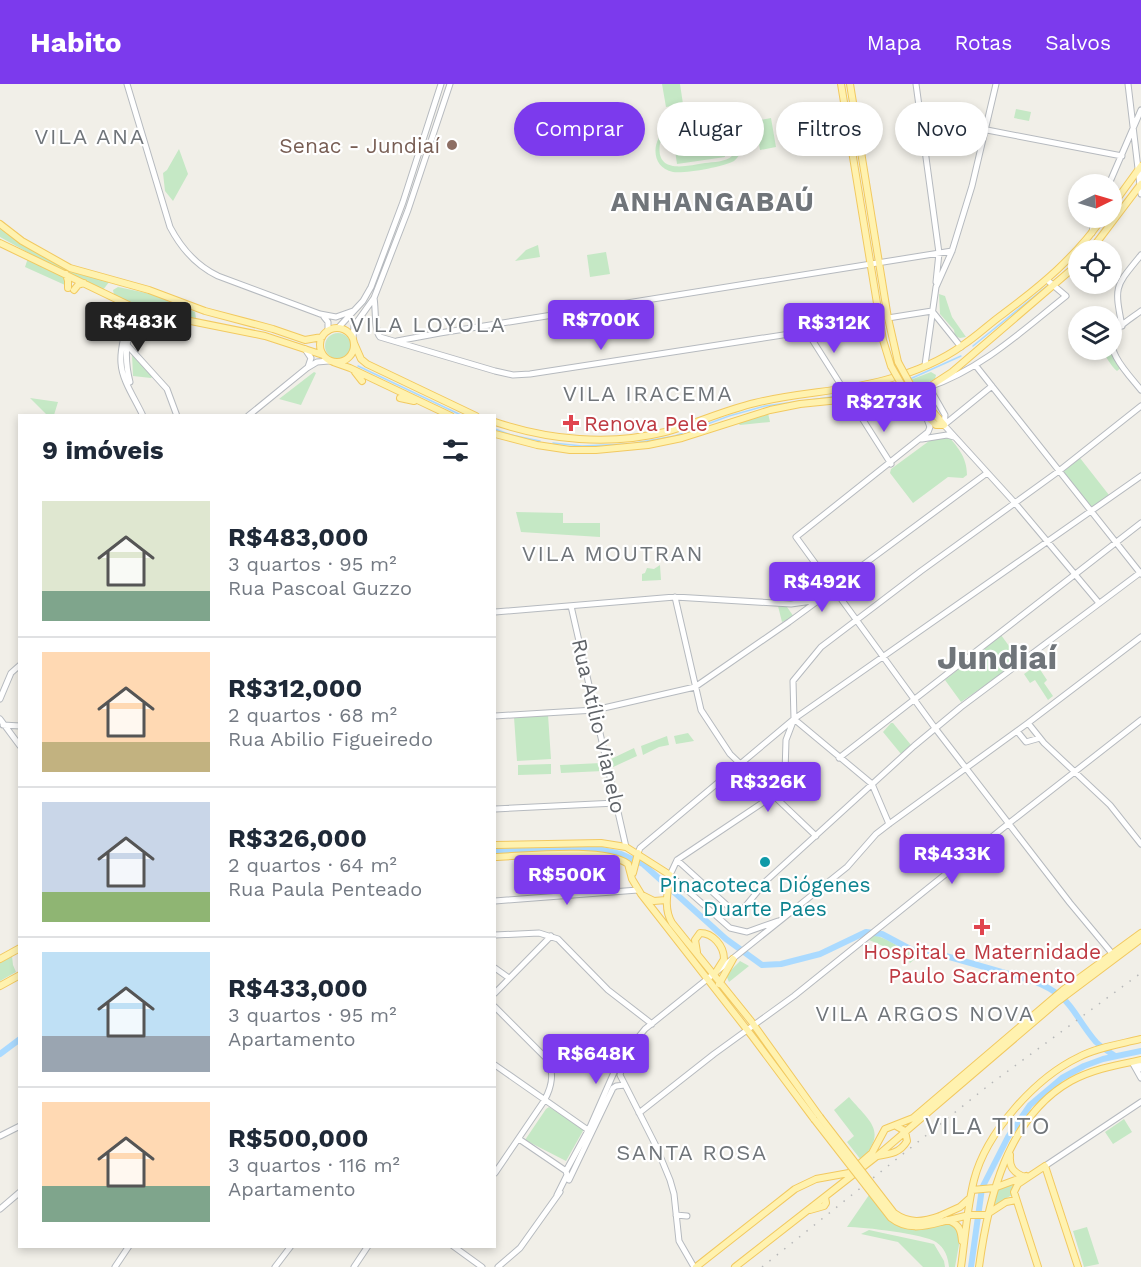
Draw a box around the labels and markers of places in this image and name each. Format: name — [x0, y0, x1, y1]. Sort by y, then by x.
place label: Senac - Jundiaí — [279, 133, 440, 158]
marker: Senac - Jundiaí — [445, 138, 459, 152]
pin: R$700K — [552, 300, 650, 351]
pin: R$483K — [89, 302, 187, 353]
pin: R$312K — [785, 303, 883, 354]
pin: R$273K — [835, 382, 933, 433]
place label: Renova Pele — [584, 411, 708, 436]
marker: Renova Pele — [562, 414, 580, 432]
pin: R$492K — [773, 562, 871, 613]
pin: R$326K — [719, 762, 817, 813]
pin: R$433K — [903, 834, 1001, 885]
pin: R$500K — [518, 855, 616, 906]
marker: Pinacoteca Diógenes Duarte Paes — [758, 855, 772, 869]
place label: Pinacoteca Diógenes Duarte Paes — [659, 872, 871, 921]
marker: Hospital e Maternidade Paulo Sacramento — [973, 918, 991, 936]
place label: Hospital e Maternidade Paulo Sacramento — [863, 939, 1101, 988]
pin: R$648K — [547, 1034, 645, 1085]

